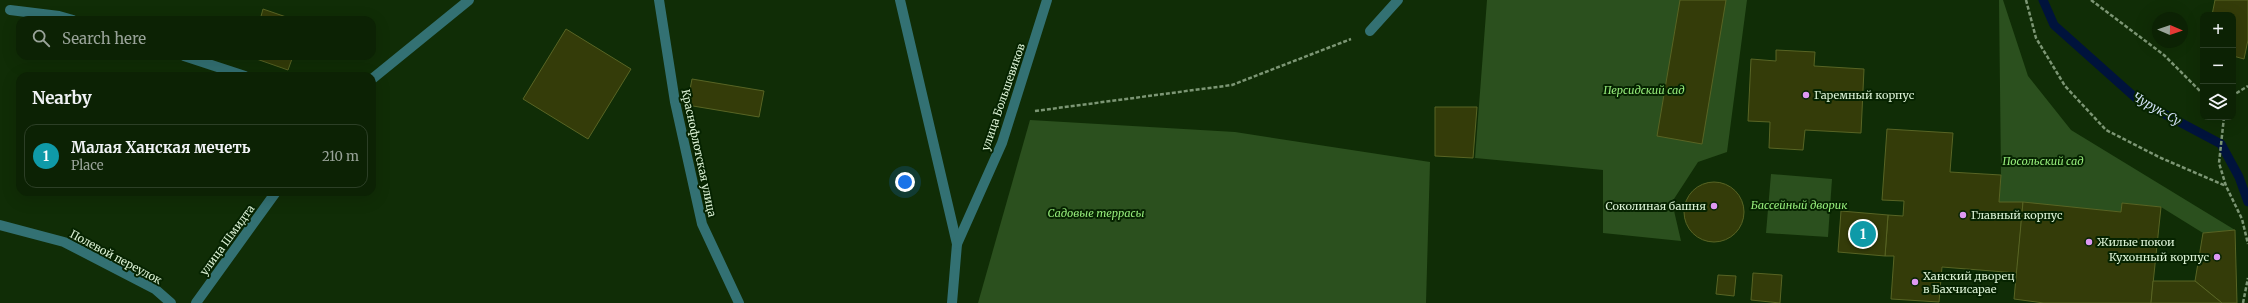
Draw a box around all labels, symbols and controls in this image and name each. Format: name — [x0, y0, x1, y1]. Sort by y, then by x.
north arrow — [2152, 12, 2188, 48]
map controls — [2200, 12, 2236, 120]
button: + — [2200, 12, 2236, 48]
search box — [16, 16, 376, 60]
icon: search — [30, 27, 52, 49]
text: Search here — [62, 29, 146, 48]
street label: улица Большевиков — [978, 41, 1028, 152]
button: − — [2200, 48, 2236, 84]
park label: Персидский сад — [1604, 83, 1684, 97]
button: layers — [2200, 84, 2236, 120]
text: Nearby — [32, 87, 92, 109]
street label: Краснофлотская улица — [679, 88, 719, 218]
place label: Гаремный корпус — [1814, 88, 1915, 102]
water label: Чурук-Су — [2130, 89, 2184, 129]
marker: Гаремный корпус — [1801, 90, 1811, 100]
text: Малая Ханская мечеть — [71, 138, 250, 157]
text: 1 — [43, 148, 49, 165]
text: 210 m — [322, 148, 359, 165]
park label: Посольский сад — [2003, 154, 2083, 168]
text: Place — [71, 157, 104, 174]
your location — [895, 172, 915, 192]
park label: Бассейный дворик — [1751, 198, 1847, 212]
place label: Соколиная башня — [1605, 199, 1706, 213]
marker: Соколиная башня — [1709, 201, 1719, 211]
street label: улица Шмидта — [197, 202, 257, 278]
park label: Садовые террасы — [1048, 206, 1144, 220]
place label: Главный корпус — [1971, 208, 2063, 222]
marker: Главный корпус — [1958, 210, 1968, 220]
pin: 1 — [1850, 219, 1876, 249]
street label: Полевой переулок — [68, 227, 164, 287]
place label: Жилые покои — [2097, 235, 2175, 249]
marker: Жилые покои — [2084, 237, 2094, 247]
place label: Кухонный корпус — [2109, 250, 2209, 264]
marker: Кухонный корпус — [2212, 252, 2222, 262]
place label: Ханский дворец в Бахчисарае — [1923, 269, 2015, 296]
marker: Ханский дворец в Бахчисарае — [1910, 277, 1920, 287]

